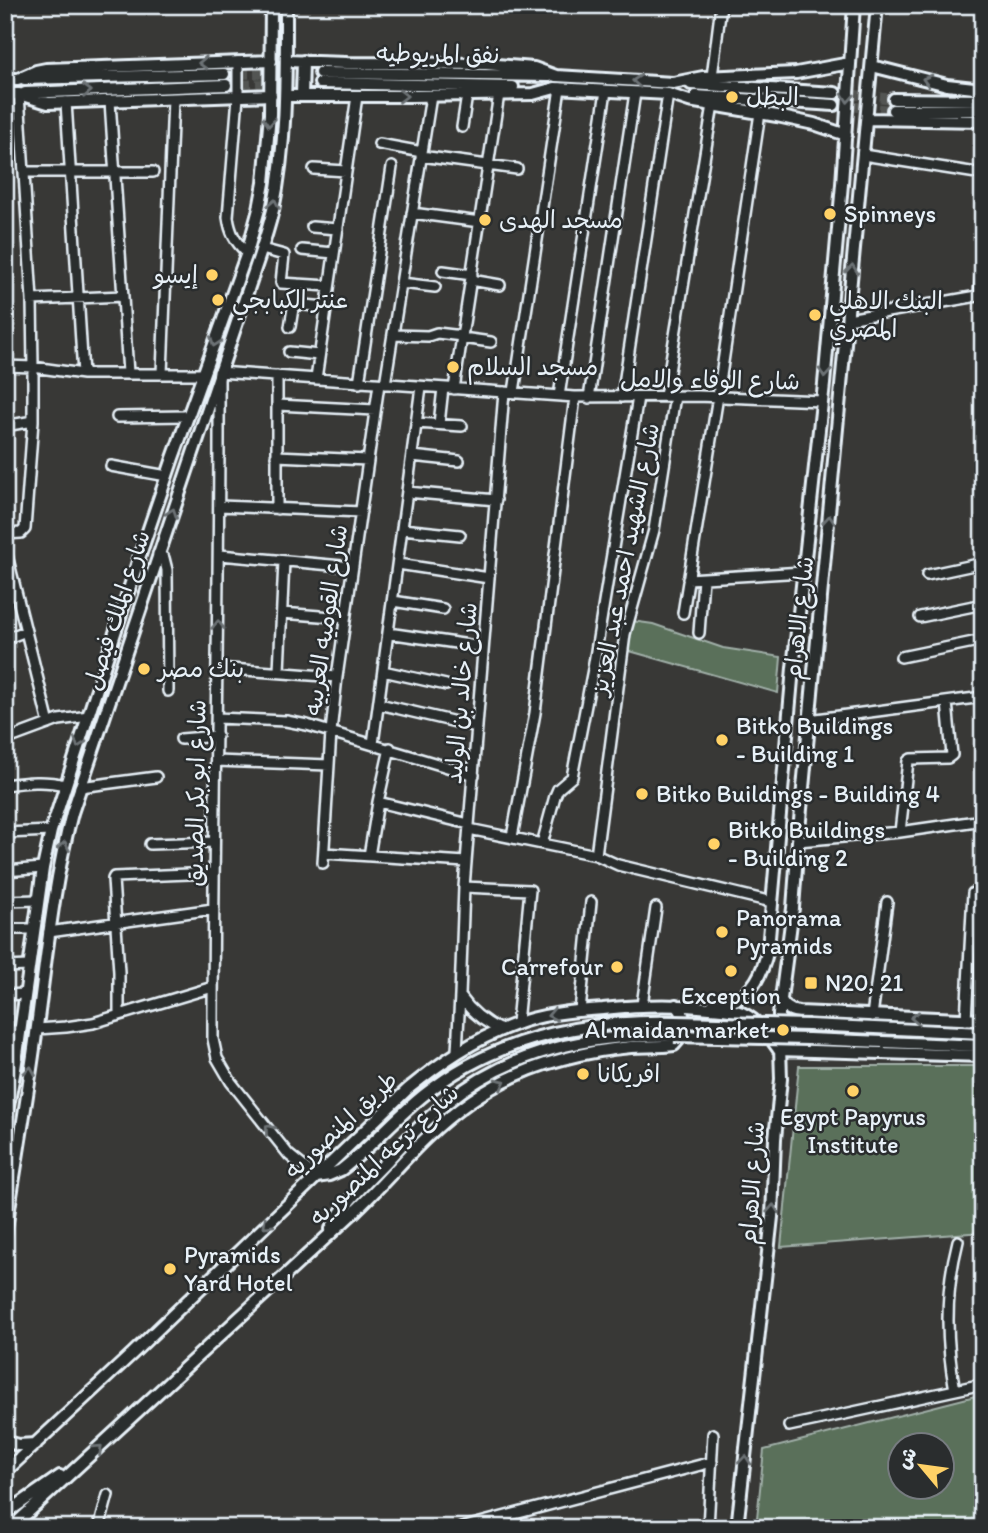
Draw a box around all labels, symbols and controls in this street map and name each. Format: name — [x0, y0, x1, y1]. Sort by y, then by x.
street label: نفق المريوطيه — [376, 38, 500, 70]
one-way arrow — [197, 56, 208, 71]
one-way arrow — [631, 73, 642, 88]
one-way arrow — [921, 74, 933, 88]
place label: البطل — [746, 82, 799, 111]
one-way arrow — [82, 83, 93, 98]
one-way arrow — [398, 88, 409, 104]
marker: البطل — [724, 89, 740, 105]
one-way arrow — [841, 93, 856, 104]
one-way arrow — [262, 117, 277, 128]
one-way arrow — [265, 198, 280, 210]
place label: Spinneys — [844, 199, 936, 228]
place label: مسجد الهدى — [499, 205, 623, 234]
marker: Spinneys — [822, 206, 838, 222]
marker: مسجد الهدى — [477, 212, 493, 228]
place label: إيسو — [152, 260, 198, 290]
one-way arrow — [844, 263, 859, 274]
marker: إيسو — [204, 267, 220, 283]
place label: عنتر الكبابجي — [232, 285, 348, 321]
place label: البنك الاهلي المصري — [829, 286, 943, 346]
marker: عنتر الكبابجي — [210, 292, 226, 308]
marker: البنك الاهلي المصري — [807, 307, 823, 323]
one-way arrow — [209, 335, 223, 348]
place label: مسجد السلام — [467, 352, 598, 385]
marker: مسجد السلام — [445, 359, 461, 375]
street label: شارع الوفاء والامل — [620, 363, 800, 399]
one-way arrow — [818, 368, 833, 379]
street label: شارع الشهيد احمد عبد العزيز — [584, 420, 668, 700]
one-way arrow — [164, 507, 178, 520]
one-way arrow — [821, 514, 836, 525]
street label: شارع القوميه العربيه — [298, 522, 356, 718]
street label: شارع الملك فيصل — [77, 526, 159, 695]
street label: شارع الاهرام — [778, 555, 824, 682]
street label: شارع خالد بن الوليد — [438, 601, 486, 785]
one-way arrow — [211, 619, 226, 630]
place label: بنك مصر — [156, 654, 244, 683]
marker: بنك مصر — [136, 661, 152, 677]
street label: شارع ابو بكر الصديق — [179, 699, 215, 887]
place label: Bitko Buildings - Building 1 — [736, 711, 893, 768]
marker: Bitko Buildings - Building 1 — [714, 732, 730, 748]
one-way arrow — [74, 737, 88, 749]
place label: Bitko Buildings - Building 4 — [656, 779, 940, 808]
marker: Bitko Buildings - Building 4 — [634, 786, 650, 802]
place label: Bitko Buildings - Building 2 — [728, 815, 885, 872]
marker: Bitko Buildings - Building 2 — [706, 836, 722, 852]
one-way arrow — [55, 840, 70, 852]
place label: Panorama Pyramids — [736, 903, 842, 960]
marker: Panorama Pyramids — [714, 924, 730, 940]
place label: Carrefour — [501, 952, 603, 981]
marker: Carrefour — [609, 959, 625, 975]
marker: Exception — [723, 963, 739, 979]
place label: N20, 21 — [825, 968, 903, 997]
marker: N20, 21 — [803, 975, 819, 991]
place label: Exception — [681, 981, 781, 1010]
one-way arrow — [546, 1007, 558, 1022]
one-way arrow — [909, 1010, 920, 1025]
place label: Al maidan market — [585, 1015, 769, 1044]
marker: Al maidan market — [775, 1022, 791, 1038]
place label: افريكانا — [597, 1059, 660, 1088]
one-way arrow — [22, 1065, 37, 1077]
street label: طريق المنصوريه — [278, 1065, 404, 1185]
marker: افريكانا — [575, 1066, 591, 1082]
one-way arrow — [494, 1077, 506, 1091]
street label: شارع ترعه المنصوريه — [303, 1078, 466, 1234]
marker: Egypt Papyrus Institute — [845, 1083, 861, 1099]
place label: Egypt Papyrus Institute — [780, 1102, 926, 1159]
street label: شارع الاهرام — [733, 1120, 775, 1246]
one-way arrow — [264, 1124, 277, 1136]
one-way arrow — [765, 1204, 780, 1215]
one-way arrow — [262, 1215, 275, 1228]
place label: Pyramids Yard Hotel — [184, 1240, 293, 1297]
marker: Pyramids Yard Hotel — [162, 1261, 178, 1277]
north arrow — [886, 1432, 956, 1502]
text: ش — [891, 1443, 922, 1473]
one-way arrow — [90, 1445, 103, 1457]
one-way arrow — [737, 1454, 752, 1465]

